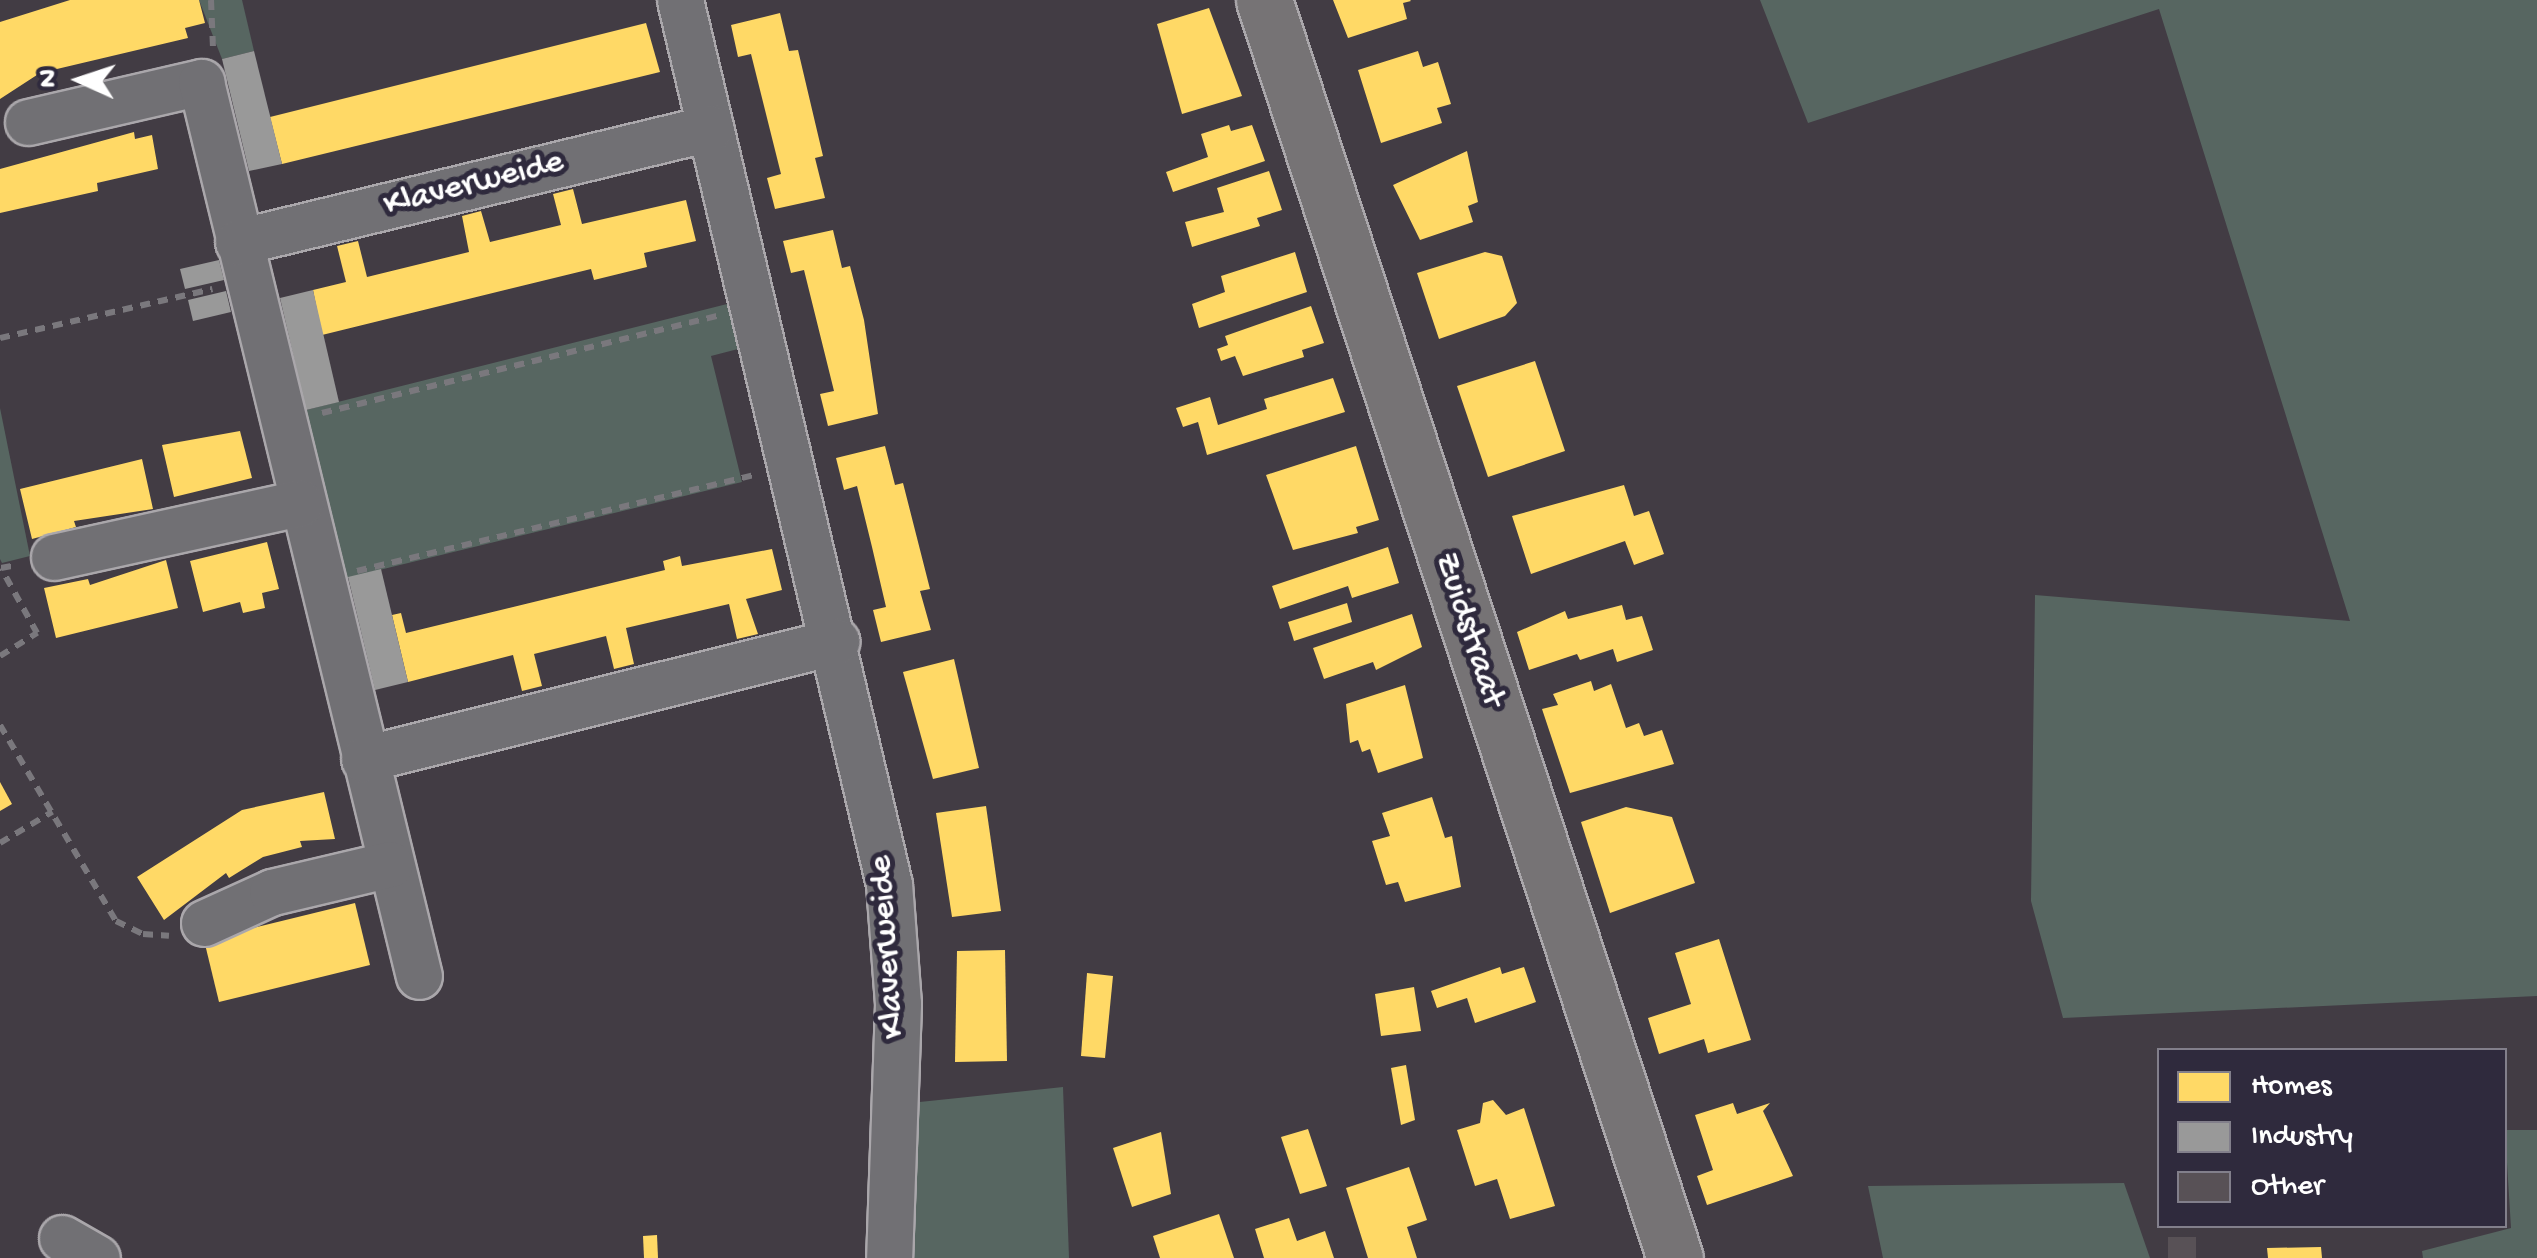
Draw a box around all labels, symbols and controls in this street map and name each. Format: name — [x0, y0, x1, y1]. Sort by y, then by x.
north arrow — [30, 30, 130, 130]
text: N — [33, 68, 66, 88]
street label: Klaverweide — [380, 142, 568, 228]
street label: Zuidstraat — [1423, 547, 1513, 713]
street label: Klaverweide — [862, 854, 916, 1040]
legend — [2157, 1048, 2507, 1228]
text: Homes — [2251, 1070, 2332, 1105]
text: Industry — [2251, 1120, 2353, 1155]
text: Other — [2251, 1170, 2324, 1205]

